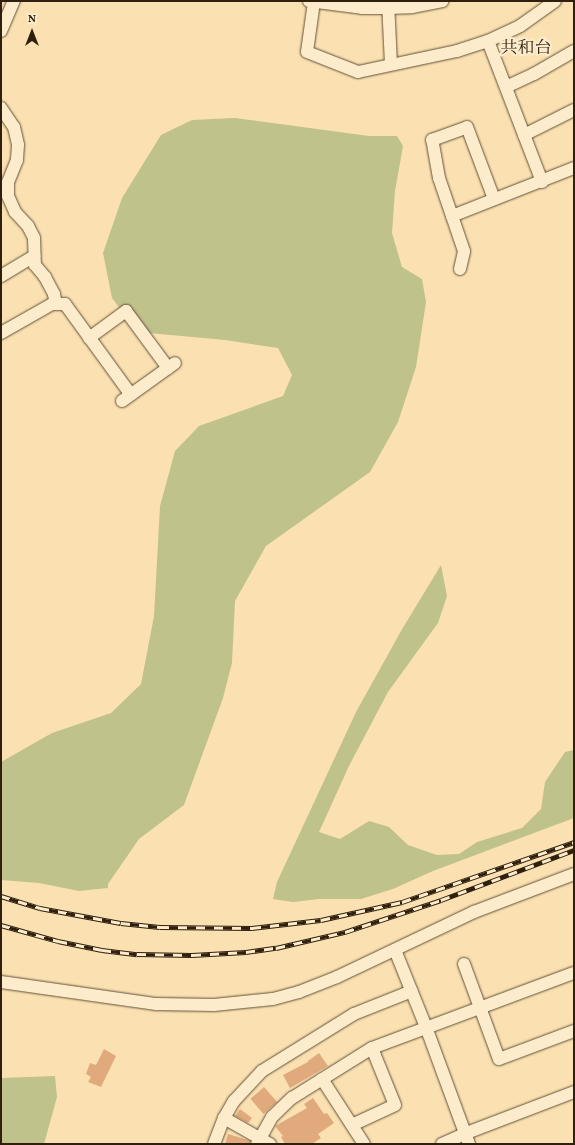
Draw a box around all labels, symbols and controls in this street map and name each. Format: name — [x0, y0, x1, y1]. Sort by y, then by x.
north arrow — [12, 12, 52, 52]
text: N — [28, 12, 36, 27]
district label: 共和台 — [501, 39, 551, 59]

